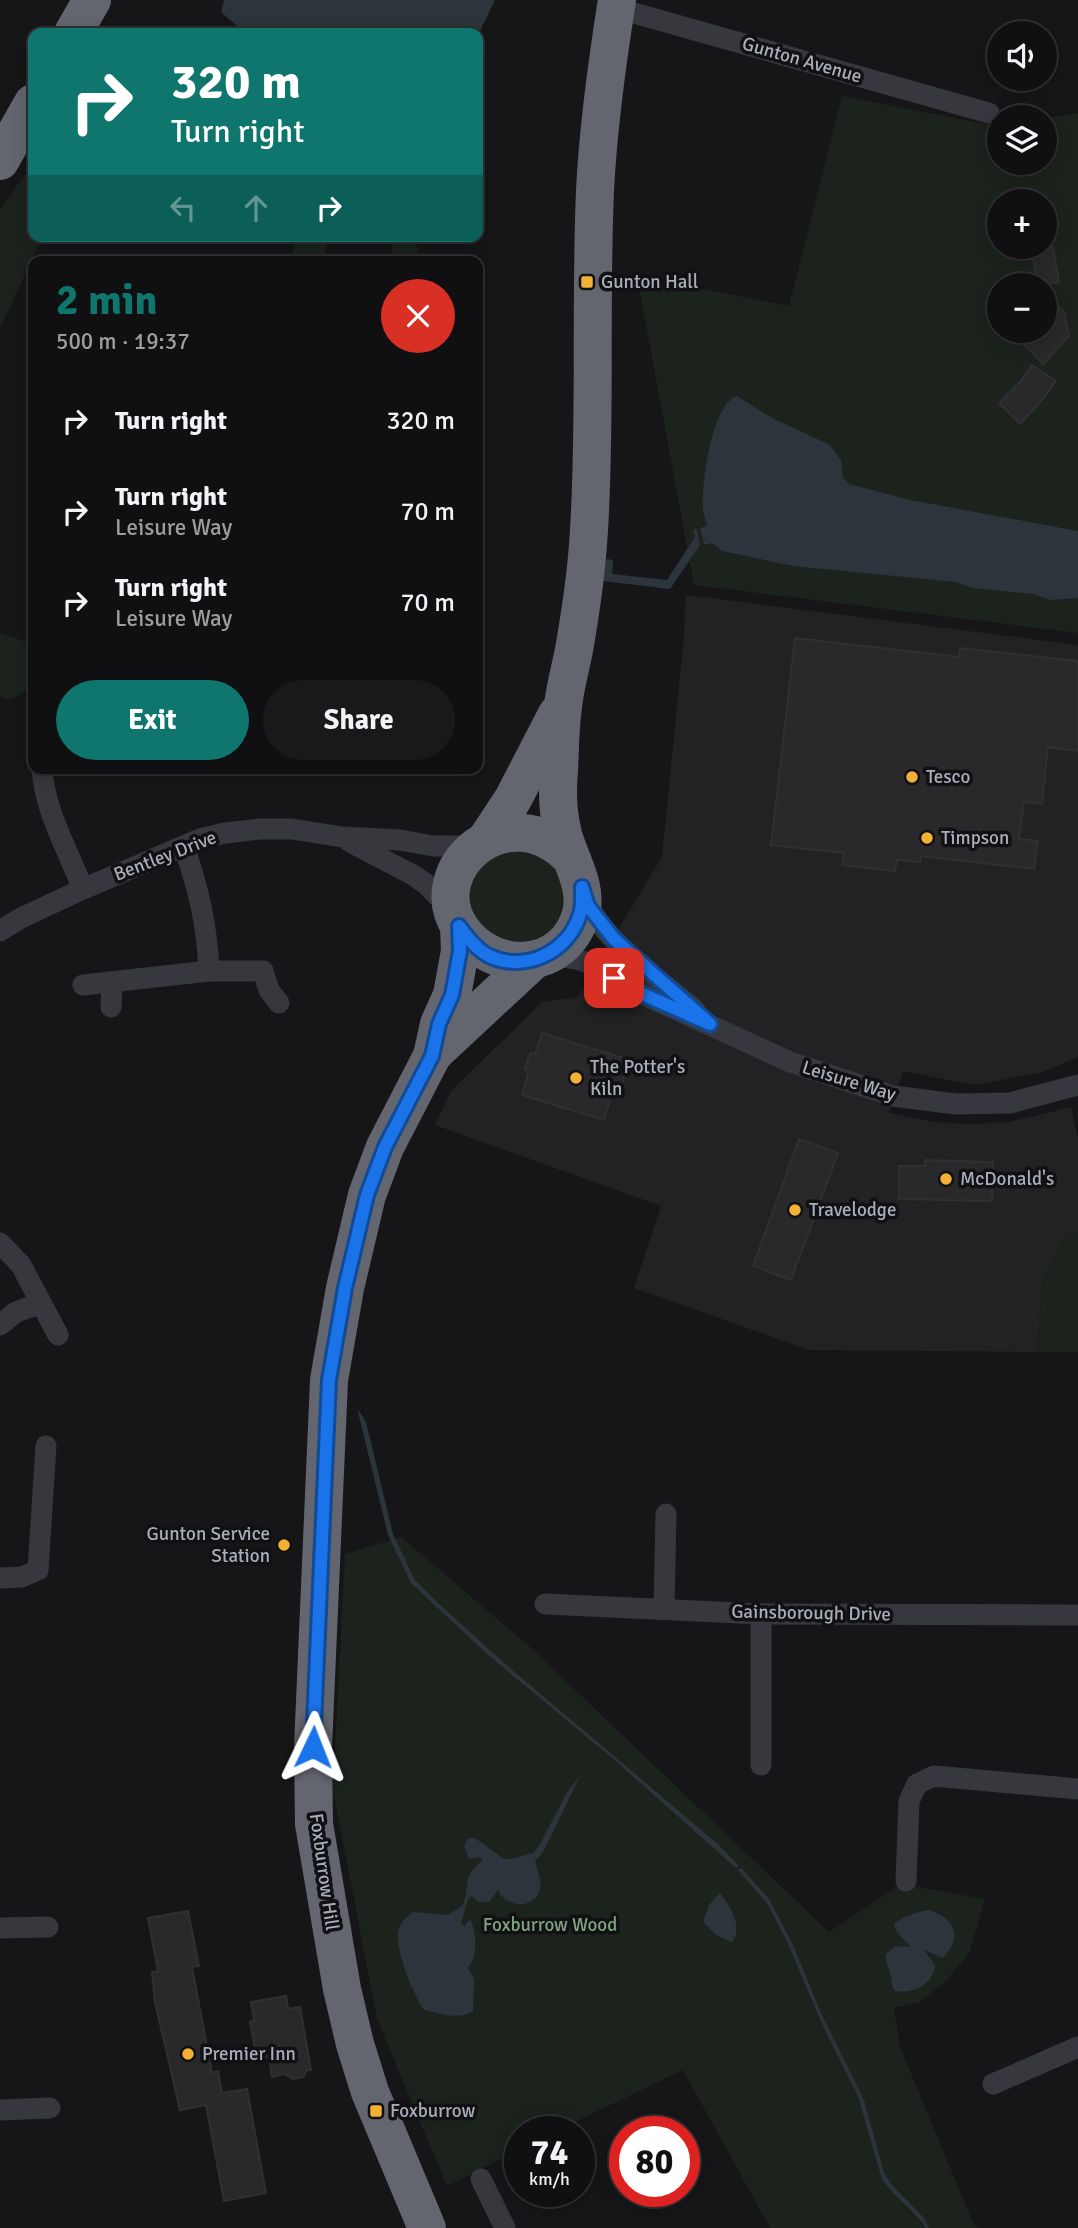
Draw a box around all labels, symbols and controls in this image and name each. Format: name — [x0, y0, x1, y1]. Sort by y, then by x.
map controls — [987, 21, 1057, 343]
button: sound — [987, 21, 1057, 91]
street label: Gunton Avenue — [739, 31, 865, 89]
text: 320 m — [171, 52, 301, 112]
icon: right — [56, 56, 147, 147]
button: layers — [987, 105, 1057, 175]
text: Turn right — [171, 112, 304, 151]
icon: left — [164, 189, 202, 227]
icon: ahead — [237, 189, 275, 227]
icon: right — [310, 189, 348, 227]
button: + — [987, 189, 1057, 259]
place label: Gunton Hall — [601, 270, 698, 294]
button: − — [987, 273, 1057, 343]
marker: Gunton Hall — [579, 274, 595, 290]
text: 2 min — [56, 275, 157, 326]
button: close — [381, 279, 455, 353]
text: 500 m · 19:37 — [56, 327, 190, 356]
icon: right — [56, 402, 94, 440]
text: Turn right — [115, 405, 227, 437]
text: 320 m — [386, 405, 455, 437]
text: Turn right — [115, 481, 227, 513]
icon: right — [56, 493, 94, 531]
text: 70 m — [400, 496, 455, 528]
text: Leisure Way — [115, 513, 232, 542]
text: Turn right — [115, 572, 227, 604]
icon: right — [56, 584, 94, 622]
text: 70 m — [400, 587, 455, 619]
text: Leisure Way — [115, 604, 232, 633]
button: Exit — [56, 680, 249, 760]
button: Share — [263, 680, 455, 760]
place label: Tesco — [926, 765, 970, 789]
marker: Tesco — [904, 769, 920, 785]
street label: Bentley Drive — [110, 825, 220, 887]
place label: Timpson — [941, 826, 1009, 850]
marker: Timpson — [919, 830, 935, 846]
pin — [584, 948, 644, 1008]
icon: arrive — [595, 959, 633, 997]
place label: The Potter's Kiln — [590, 1055, 685, 1101]
street label: Leisure Way — [799, 1055, 899, 1107]
marker: The Potter's Kiln — [568, 1070, 584, 1086]
place label: McDonald's — [960, 1167, 1054, 1191]
marker: McDonald's — [938, 1171, 954, 1187]
place label: Travelodge — [809, 1198, 896, 1222]
marker: Travelodge — [787, 1202, 803, 1218]
place label: Gunton Service Station — [147, 1522, 270, 1568]
marker: Gunton Service Station — [276, 1537, 292, 1553]
street label: Gainsborough Drive — [731, 1600, 891, 1626]
position arrow — [276, 1710, 350, 1784]
street label: Foxburrow Hill — [304, 1812, 344, 1932]
park label: Foxburrow Wood — [483, 1913, 617, 1937]
place label: Premier Inn — [202, 2042, 296, 2066]
marker: Premier Inn — [180, 2046, 196, 2062]
place label: Foxburrow — [390, 2099, 475, 2123]
marker: Foxburrow — [368, 2103, 384, 2119]
speed limit sign: 80 — [609, 2116, 700, 2207]
text: 74 — [531, 2131, 568, 2174]
text: km/h — [529, 2168, 570, 2190]

